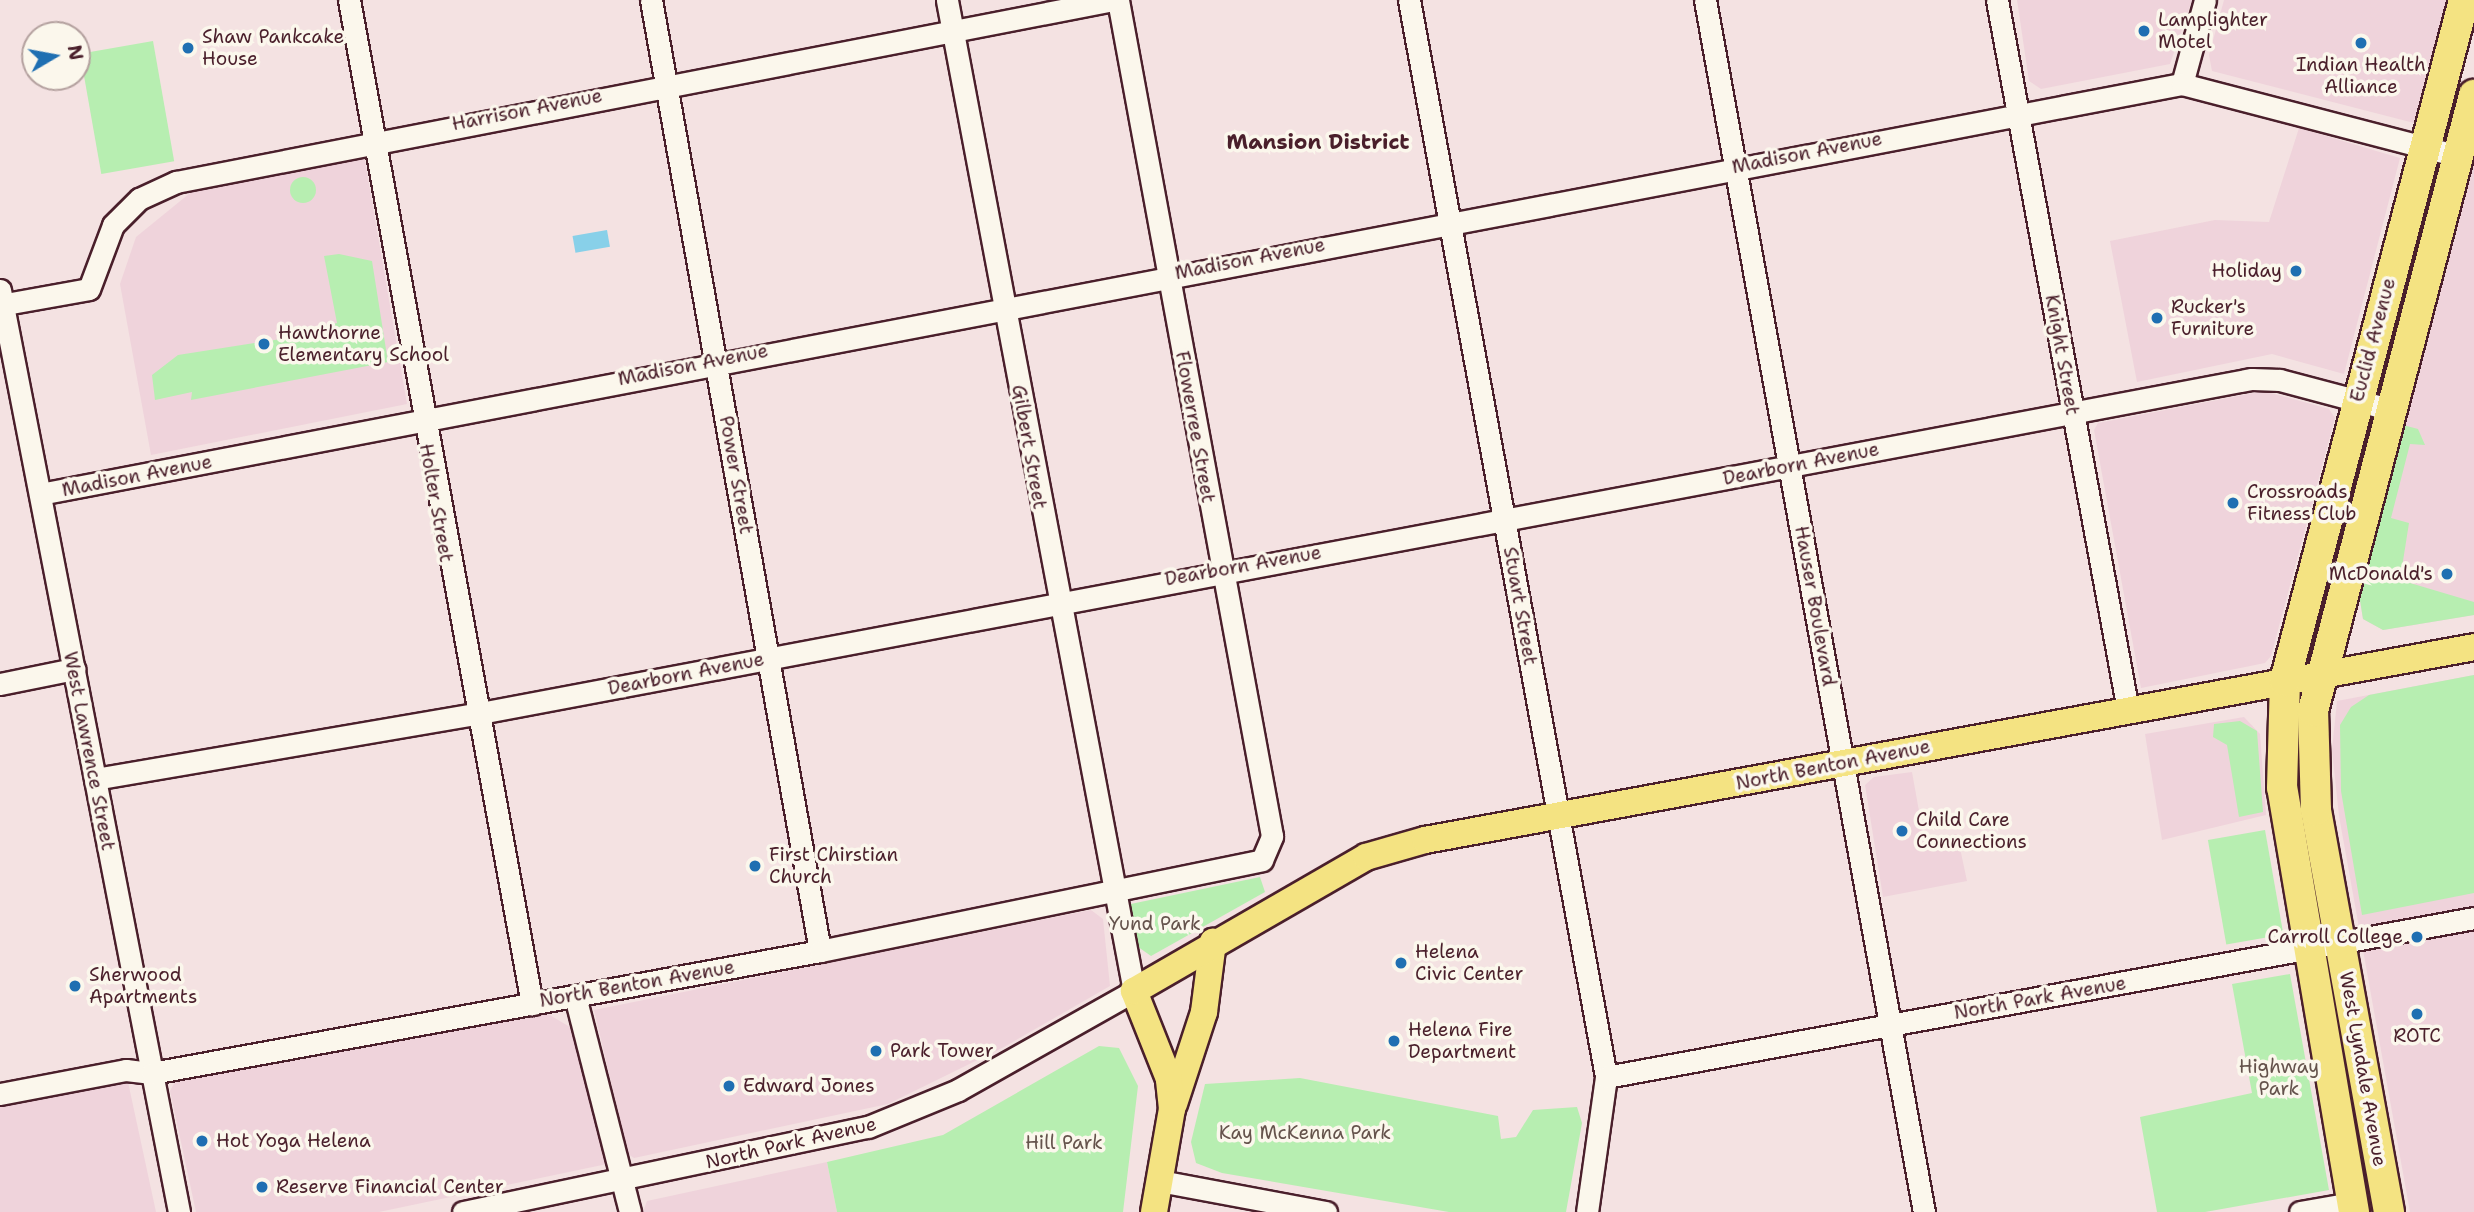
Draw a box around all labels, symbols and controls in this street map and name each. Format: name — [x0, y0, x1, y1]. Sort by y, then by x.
place label: Lamplighter Motel — [2158, 9, 2268, 53]
north arrow — [21, 21, 91, 91]
marker: Lamplighter Motel — [2136, 23, 2152, 39]
place label: Shaw Pankcake House — [202, 26, 344, 70]
marker: Indian Health Alliance — [2353, 35, 2369, 51]
marker: Shaw Pankcake House — [180, 40, 196, 56]
text: N — [62, 43, 89, 62]
place label: Indian Health Alliance — [2296, 54, 2426, 98]
street label: Harrison Avenue — [450, 84, 604, 136]
street label: Madison Avenue — [1730, 127, 1884, 179]
district label: Mansion District — [1226, 129, 1410, 155]
street label: Madison Avenue — [1173, 233, 1327, 285]
place label: Holiday — [2212, 260, 2282, 282]
marker: Holiday — [2288, 263, 2304, 279]
street label: Euclid Avenue — [2346, 276, 2400, 404]
street label: Knight Street — [2040, 293, 2084, 417]
place label: Rucker's Furniture — [2171, 296, 2254, 340]
marker: Rucker's Furniture — [2149, 310, 2165, 326]
place label: Hawthorne Elementary School — [278, 322, 449, 366]
marker: Hawthorne Elementary School — [256, 336, 272, 352]
street label: Madison Avenue — [616, 339, 770, 391]
street label: Flowerree Street — [1170, 349, 1220, 505]
street label: Gilbert Street — [1007, 383, 1051, 511]
street label: Power Street — [714, 414, 758, 536]
street label: Dearborn Avenue — [1721, 438, 1881, 490]
street label: Holter Street — [414, 442, 458, 564]
street label: Madison Avenue — [60, 450, 214, 502]
place label: Crossroads Fitness Club — [2247, 481, 2357, 525]
marker: Crossroads Fitness Club — [2225, 495, 2241, 511]
street label: Hauser Boulevard — [1790, 524, 1840, 688]
street label: Dearborn Avenue — [1163, 541, 1323, 591]
street label: Stuart Street — [1498, 545, 1542, 667]
place label: McDonald's — [2329, 563, 2433, 585]
marker: McDonald's — [2439, 566, 2455, 582]
street label: Dearborn Avenue — [606, 648, 766, 700]
street label: West Lawrence Street — [59, 650, 119, 852]
street label: North Benton Avenue — [1734, 735, 1932, 795]
place label: Child Care Connections — [1916, 809, 2027, 853]
marker: Child Care Connections — [1894, 823, 1910, 839]
place label: First Chirstian Church — [769, 844, 898, 888]
marker: First Chirstian Church — [747, 858, 763, 874]
park label: Yund Park — [1109, 913, 1201, 935]
place label: Carroll College — [2268, 926, 2403, 948]
marker: Carroll College — [2409, 929, 2425, 945]
place label: Helena Civic Center — [1415, 941, 1523, 985]
marker: Helena Civic Center — [1393, 955, 1409, 971]
street label: North Benton Avenue — [538, 956, 736, 1012]
place label: Sherwood Apartments — [89, 964, 197, 1008]
street label: West Lyndale Avenue — [2335, 970, 2391, 1168]
street label: North Park Avenue — [1952, 972, 2128, 1024]
marker: Sherwood Apartments — [67, 978, 83, 994]
marker: ROTC — [2409, 1006, 2425, 1022]
place label: Helena Fire Department — [1408, 1019, 1516, 1063]
place label: ROTC — [2393, 1025, 2441, 1047]
marker: Helena Fire Department — [1386, 1033, 1402, 1049]
place label: Park Tower — [890, 1040, 994, 1062]
marker: Park Tower — [868, 1043, 884, 1059]
park label: Highway Park — [2239, 1056, 2319, 1100]
place label: Edward Jones — [743, 1075, 875, 1097]
marker: Edward Jones — [721, 1078, 737, 1094]
street label: North Park Avenue — [703, 1112, 879, 1174]
park label: Kay McKenna Park — [1219, 1122, 1391, 1144]
place label: Hot Yoga Helena — [216, 1130, 371, 1152]
park label: Hill Park — [1025, 1132, 1103, 1154]
marker: Hot Yoga Helena — [194, 1133, 210, 1149]
place label: Reserve Financial Center — [276, 1176, 504, 1198]
marker: Reserve Financial Center — [254, 1179, 270, 1195]

